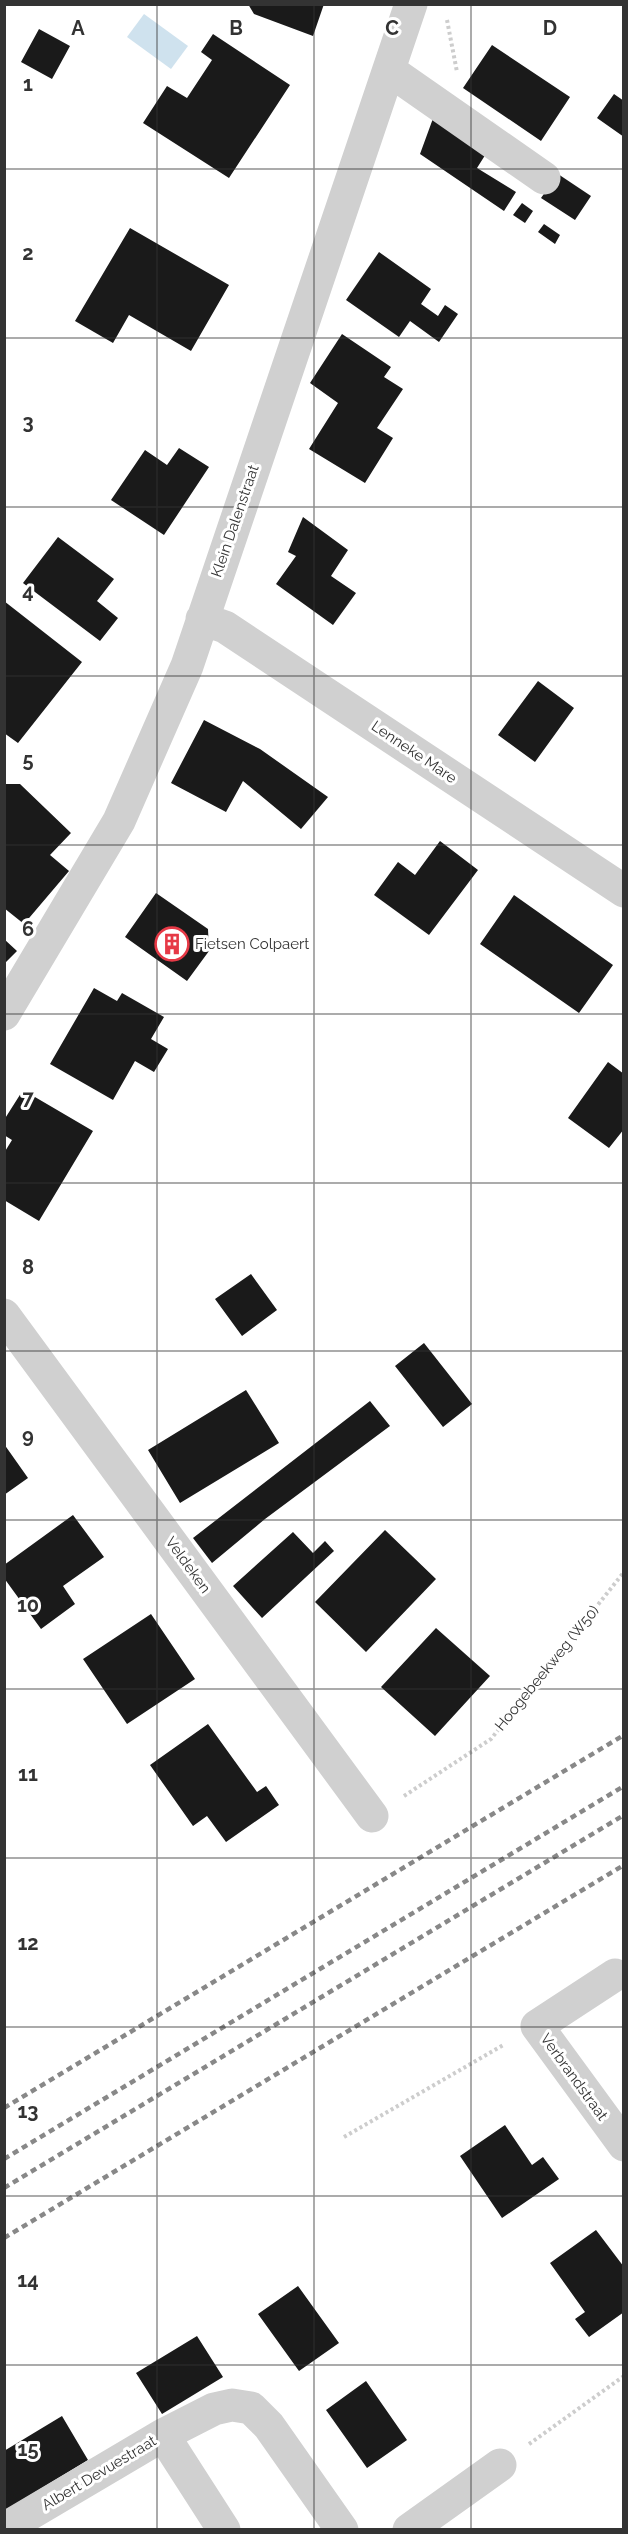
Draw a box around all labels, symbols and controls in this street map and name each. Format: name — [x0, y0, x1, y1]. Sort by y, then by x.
text: A — [71, 16, 85, 40]
text: B — [229, 16, 243, 40]
text: C — [385, 16, 399, 40]
text: D — [543, 16, 557, 40]
text: 1 — [23, 72, 33, 96]
text: 2 — [22, 241, 34, 265]
text: 3 — [22, 410, 34, 434]
street label: Klein Dalenstraat — [207, 462, 263, 580]
text: 4 — [22, 579, 34, 603]
street label: Lenneke Mare — [368, 717, 460, 787]
text: 5 — [22, 748, 34, 772]
text: 6 — [22, 917, 34, 941]
building icon: Fietsen Colpaert — [154, 926, 190, 962]
place label: Fietsen Colpaert — [195, 935, 309, 953]
text: 7 — [22, 1086, 34, 1110]
text: 8 — [22, 1255, 34, 1279]
text: 9 — [22, 1424, 34, 1448]
street label: Veldeken — [162, 1533, 214, 1597]
text: 10 — [17, 1593, 39, 1617]
street label: Hoogebeekweg (W50) — [491, 1602, 603, 1734]
text: 11 — [18, 1762, 38, 1786]
text: 12 — [17, 1931, 39, 1955]
street label: Verbrandstraat — [537, 2030, 611, 2124]
text: 13 — [17, 2099, 39, 2123]
text: 14 — [17, 2268, 39, 2292]
street label: Albert Devuestraat — [39, 2432, 159, 2514]
text: 15 — [18, 2437, 38, 2461]

